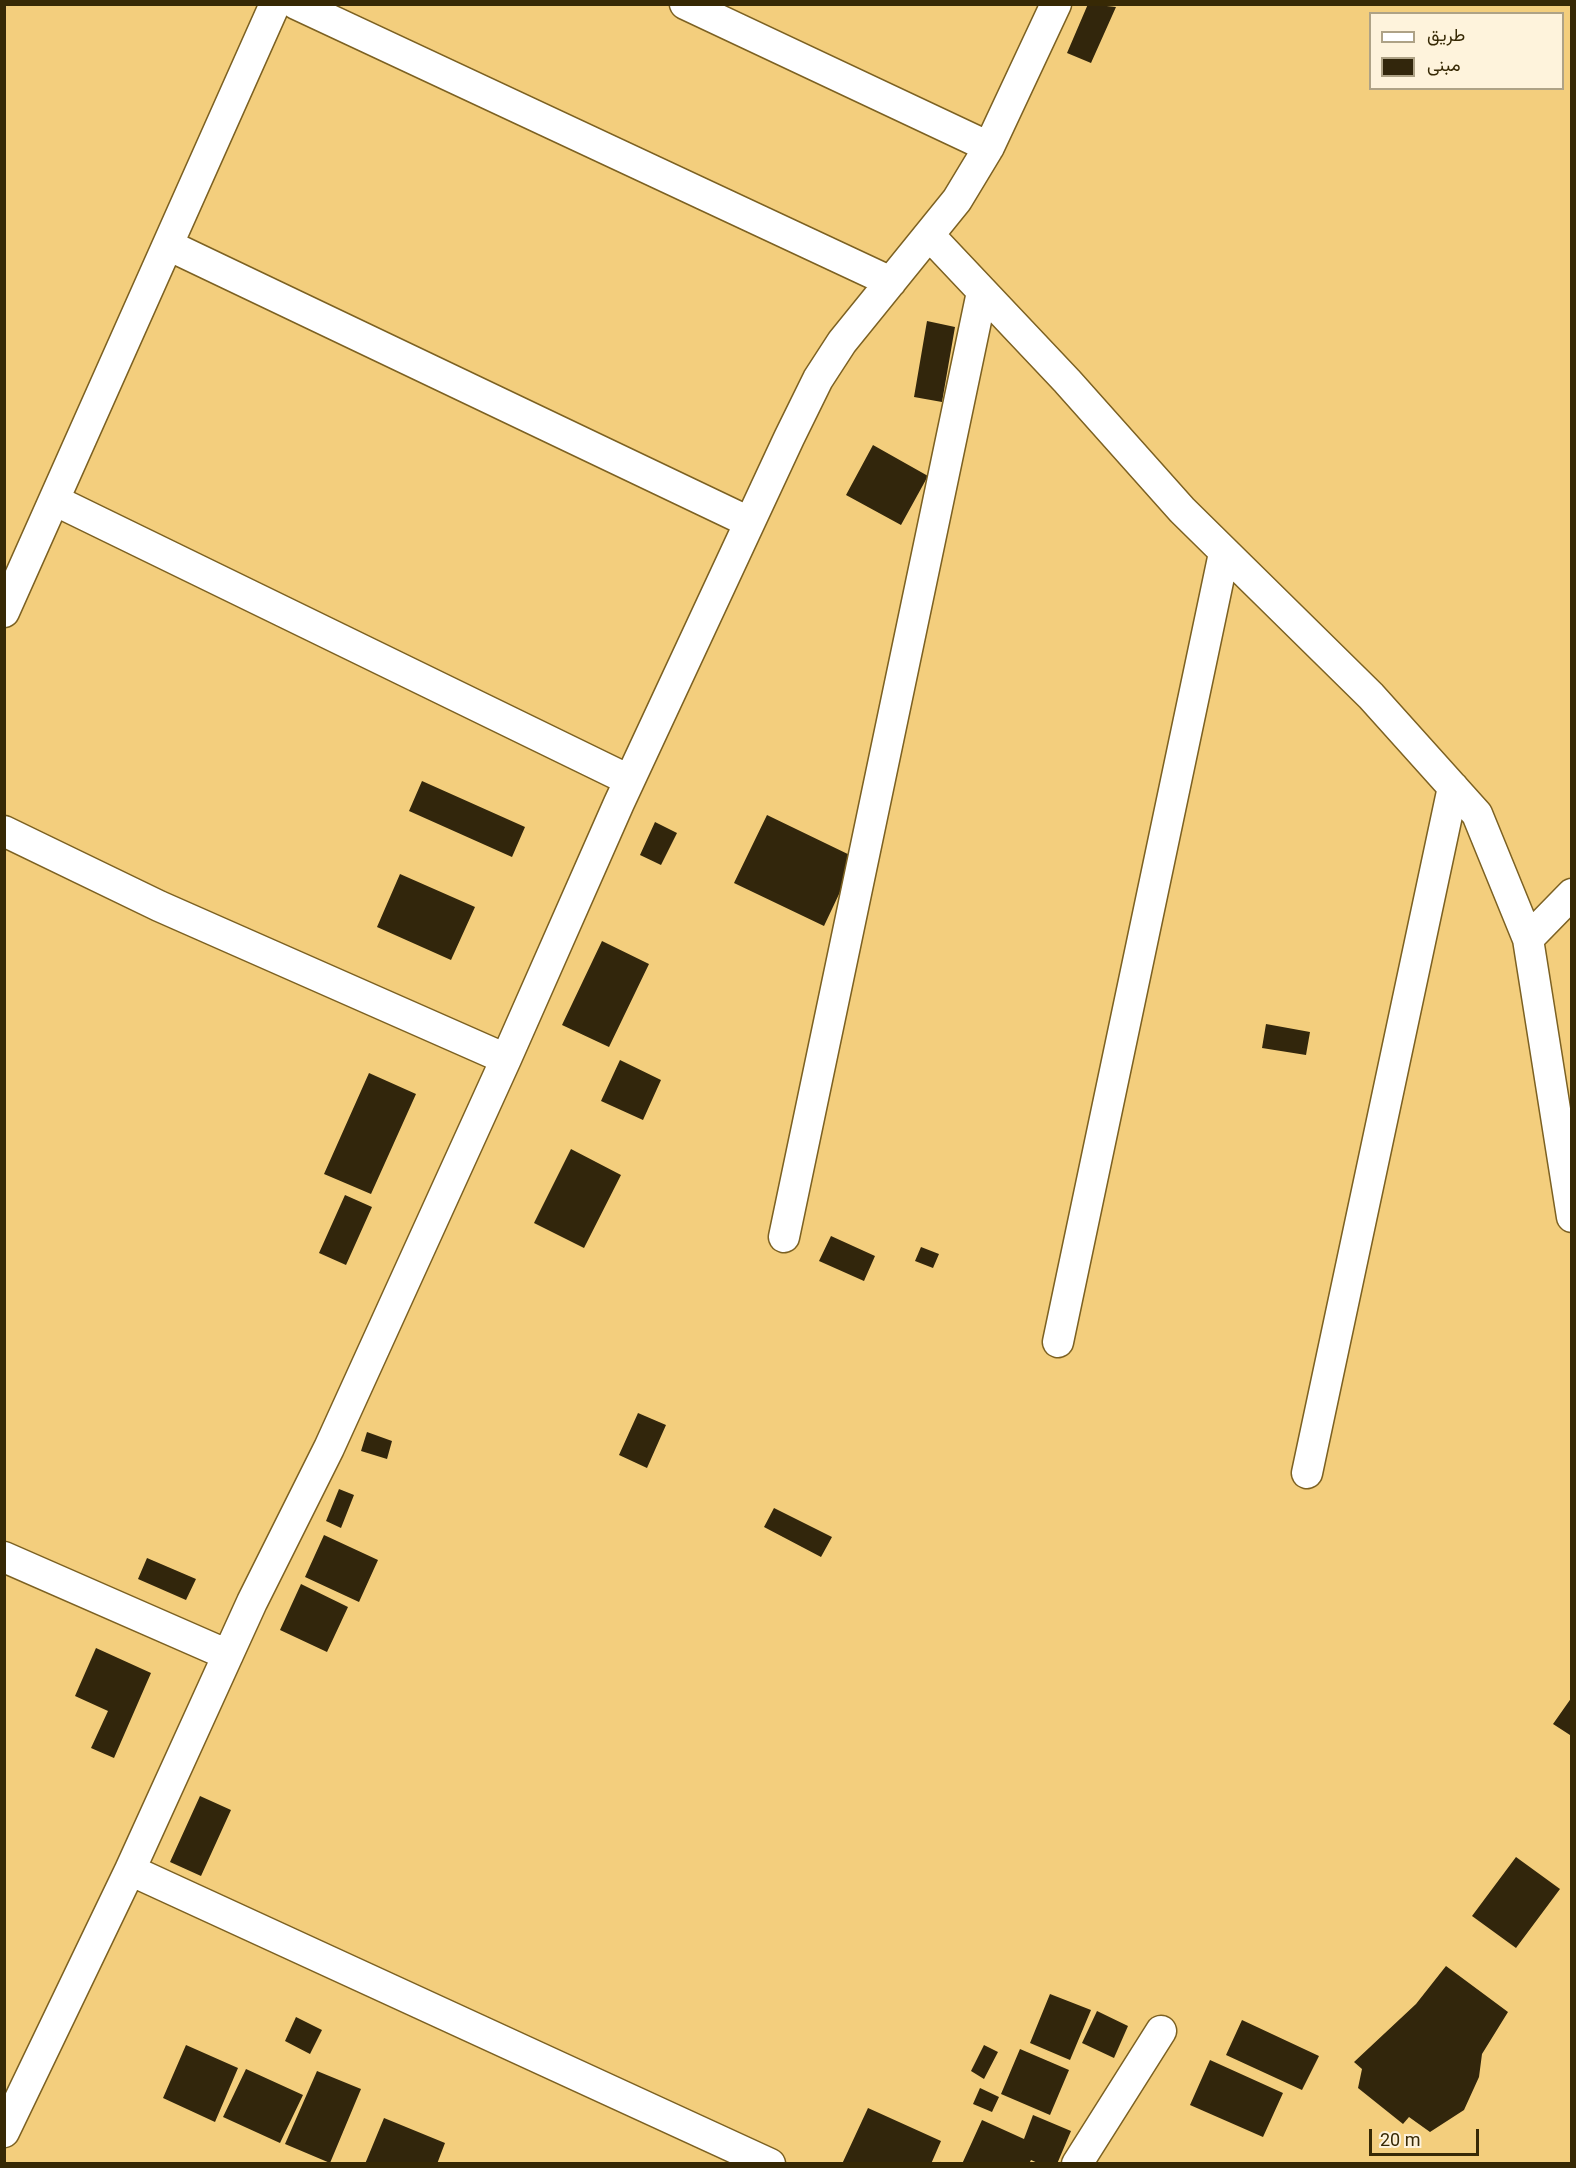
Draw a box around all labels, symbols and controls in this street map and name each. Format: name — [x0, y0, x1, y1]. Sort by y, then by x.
legend — [1369, 12, 1564, 90]
text: طريق — [1427, 24, 1465, 45]
text: مبنى — [1427, 54, 1461, 75]
scale bar — [1372, 2117, 1482, 2155]
text: 20 m — [1380, 2129, 1420, 2150]

